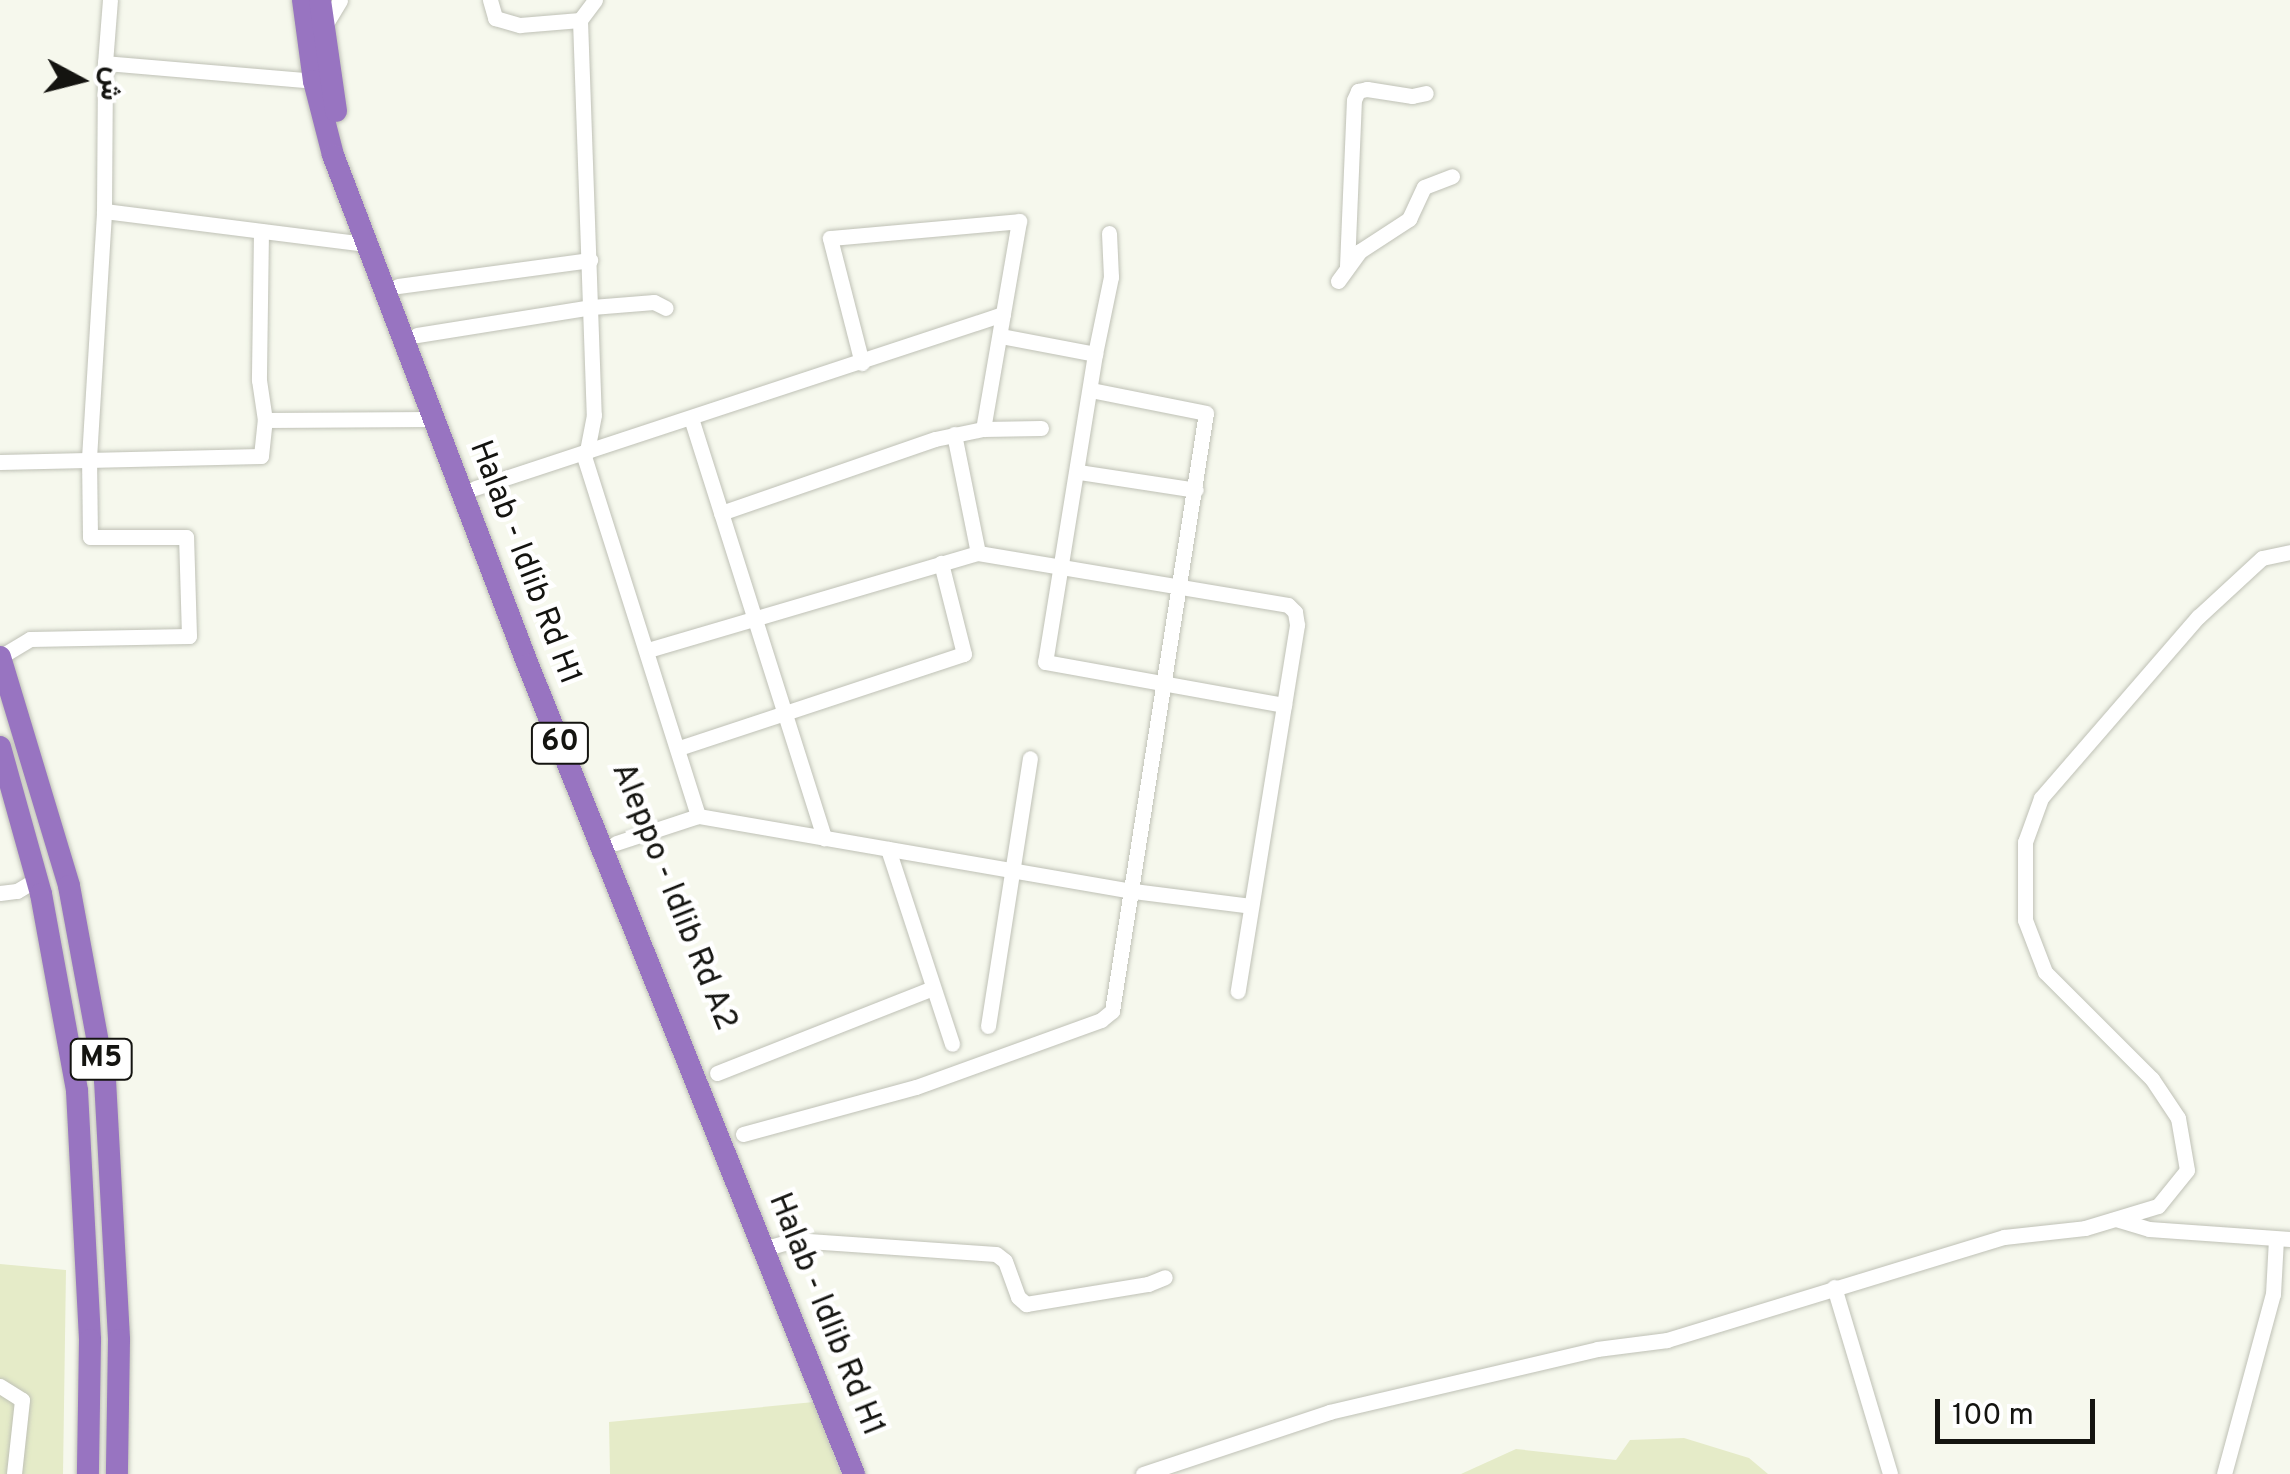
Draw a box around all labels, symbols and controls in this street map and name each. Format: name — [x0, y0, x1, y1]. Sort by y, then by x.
north arrow — [30, 30, 130, 130]
text: ش — [90, 65, 130, 103]
street label: Halab - Idlib Rd H1 — [460, 435, 588, 691]
road number: 60 — [530, 718, 590, 768]
street label: Aleppo - Idlib Rd A2 — [602, 757, 744, 1037]
road number: M5 — [68, 1034, 134, 1084]
street label: Halab - Idlib Rd H1 — [759, 1188, 891, 1442]
scale bar — [1940, 1379, 2100, 1441]
text: 100 m — [1952, 1398, 2034, 1435]

